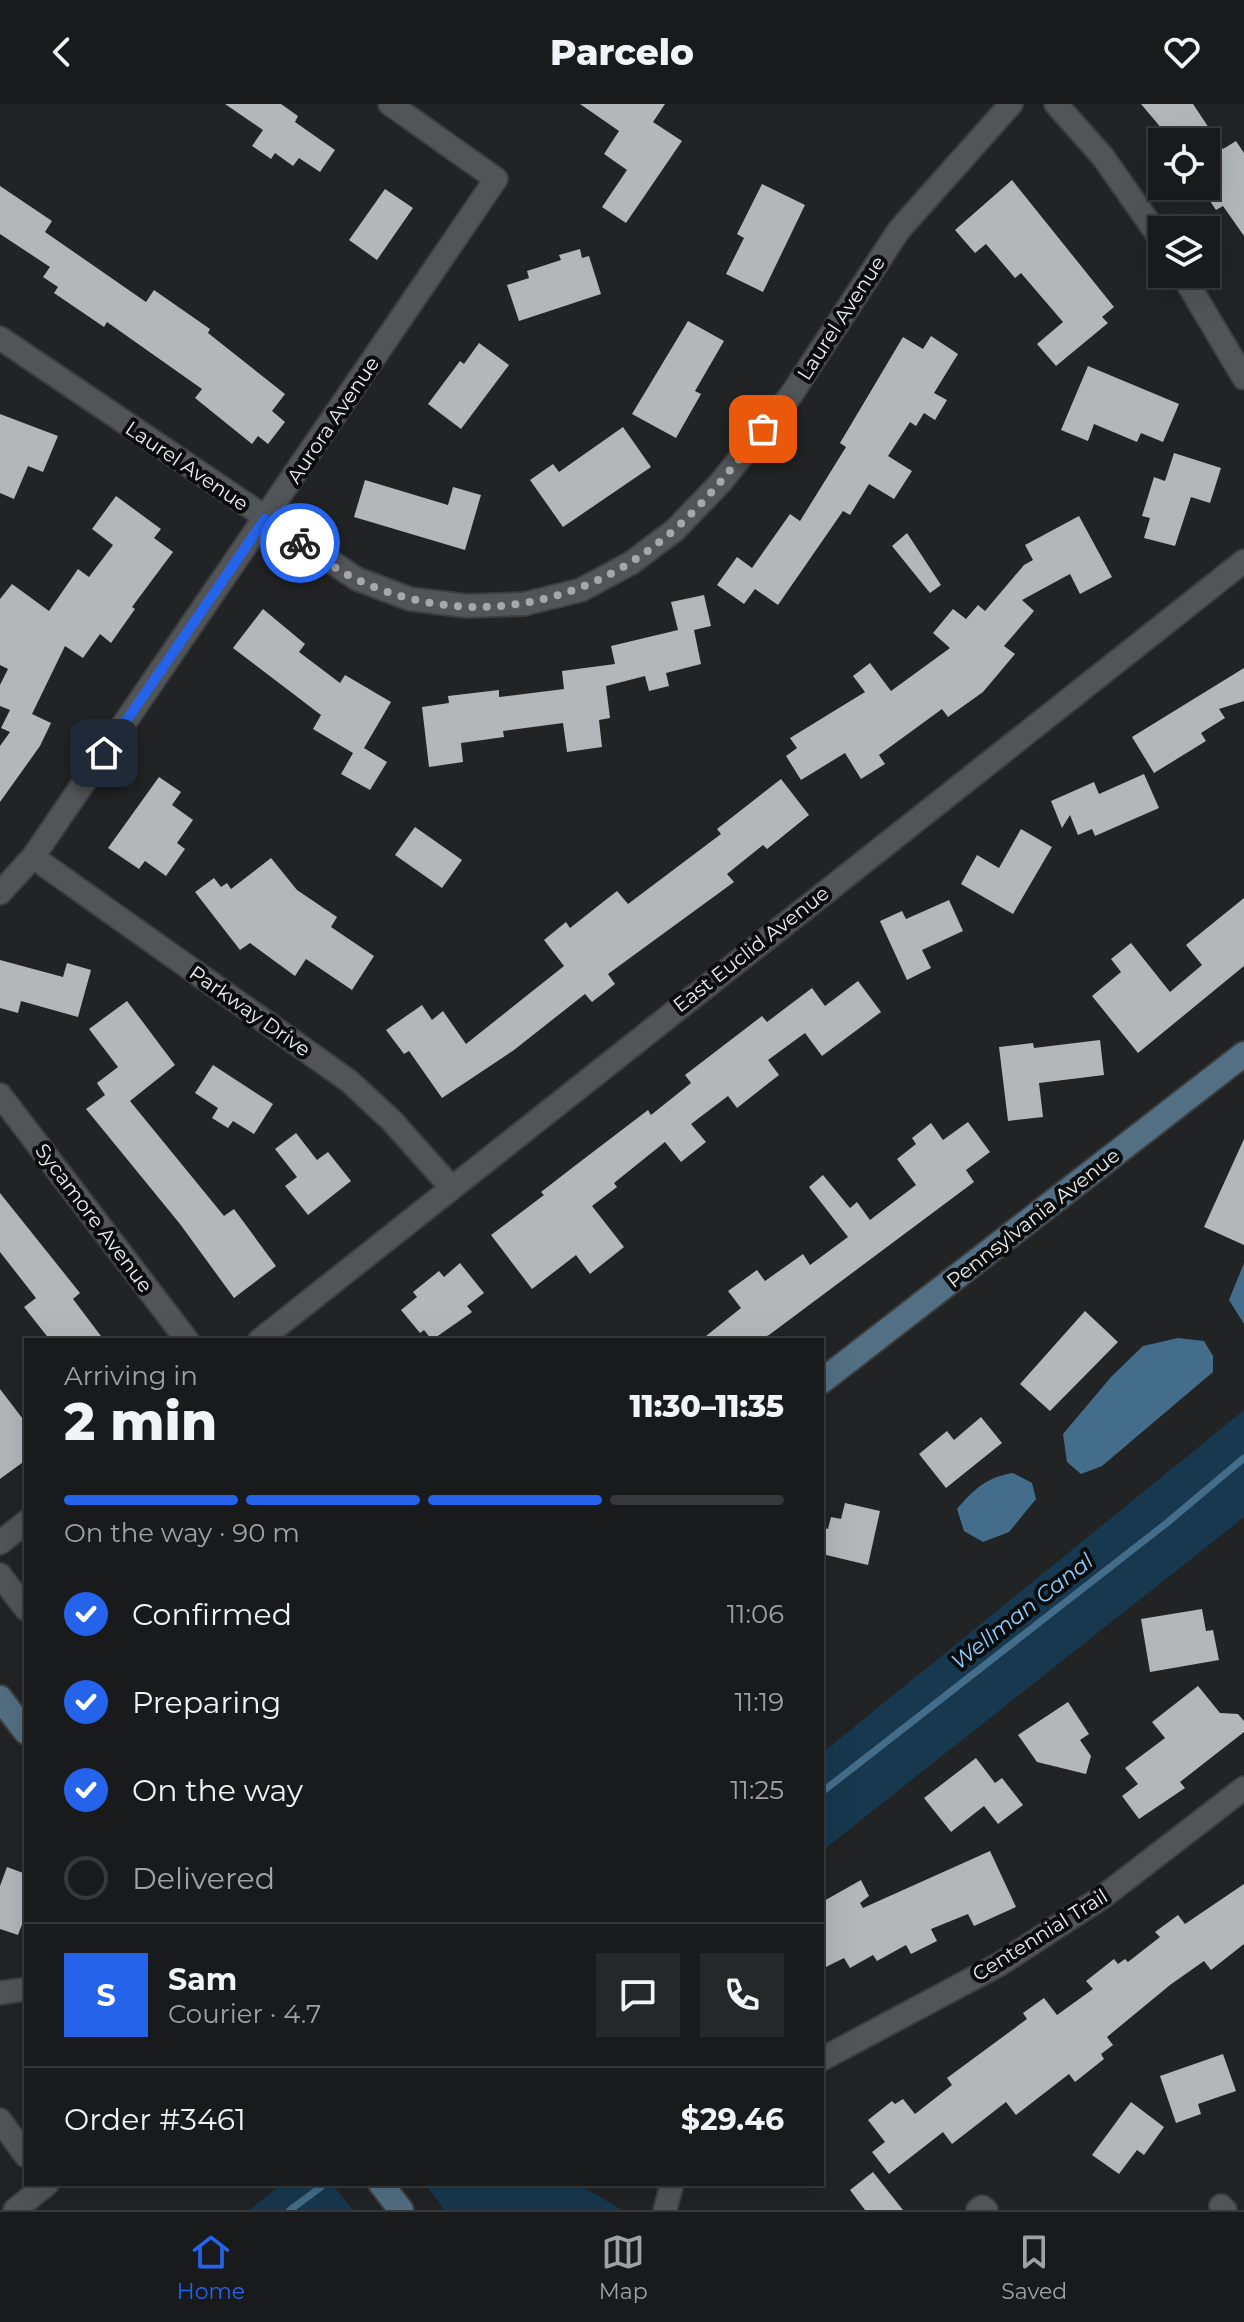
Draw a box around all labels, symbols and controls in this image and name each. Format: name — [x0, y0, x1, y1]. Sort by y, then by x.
icon: back — [40, 30, 84, 74]
text: Parcelo — [550, 30, 694, 74]
icon: heart — [1160, 30, 1204, 74]
map controls — [1148, 128, 1220, 288]
button: locate — [1148, 128, 1220, 200]
button: layers — [1148, 216, 1220, 288]
street label: Laurel Avenue — [792, 252, 890, 384]
street label: Aurora Avenue — [282, 352, 384, 488]
pin — [729, 395, 797, 463]
icon: bag — [741, 407, 785, 451]
street label: Laurel Avenue — [121, 416, 253, 516]
courier — [260, 503, 340, 583]
icon: bike — [278, 521, 322, 565]
pin — [70, 719, 138, 787]
icon: home — [82, 731, 126, 775]
street label: East Euclid Avenue — [668, 881, 834, 1017]
street label: Parkway Drive — [185, 960, 315, 1062]
street label: Sycamore Avenue — [30, 1139, 158, 1297]
street label: Pennsylvania Avenue — [942, 1143, 1124, 1293]
text: Arriving in — [64, 1360, 198, 1392]
text: 11:30–11:35 — [629, 1388, 784, 1425]
text: 2 min — [64, 1390, 217, 1453]
text: On the way · 90 m — [64, 1517, 300, 1549]
water label: Wellman Canal — [946, 1548, 1099, 1675]
icon: check — [64, 1592, 108, 1636]
text: Confirmed — [132, 1596, 292, 1633]
text: 11:06 — [727, 1598, 784, 1630]
icon: check — [64, 1680, 108, 1724]
text: Preparing — [132, 1684, 281, 1721]
text: 11:19 — [734, 1686, 784, 1718]
icon: check — [64, 1768, 108, 1812]
text: On the way — [132, 1772, 303, 1809]
text: 11:25 — [730, 1774, 784, 1806]
text: Delivered — [132, 1860, 275, 1897]
street label: Centennial Trail — [968, 1884, 1112, 1986]
button: chat — [596, 1953, 680, 2037]
button: phone — [700, 1953, 784, 2037]
text: Sam — [168, 1961, 237, 1998]
text: S — [96, 1977, 116, 2014]
text: Courier · 4.7 — [168, 1998, 321, 2030]
text: Order #3461 — [64, 2101, 246, 2138]
text: $29.46 — [681, 2101, 784, 2138]
tab: Home — [177, 2230, 245, 2305]
tab: Map — [599, 2230, 648, 2305]
tab: Saved — [1001, 2230, 1067, 2305]

